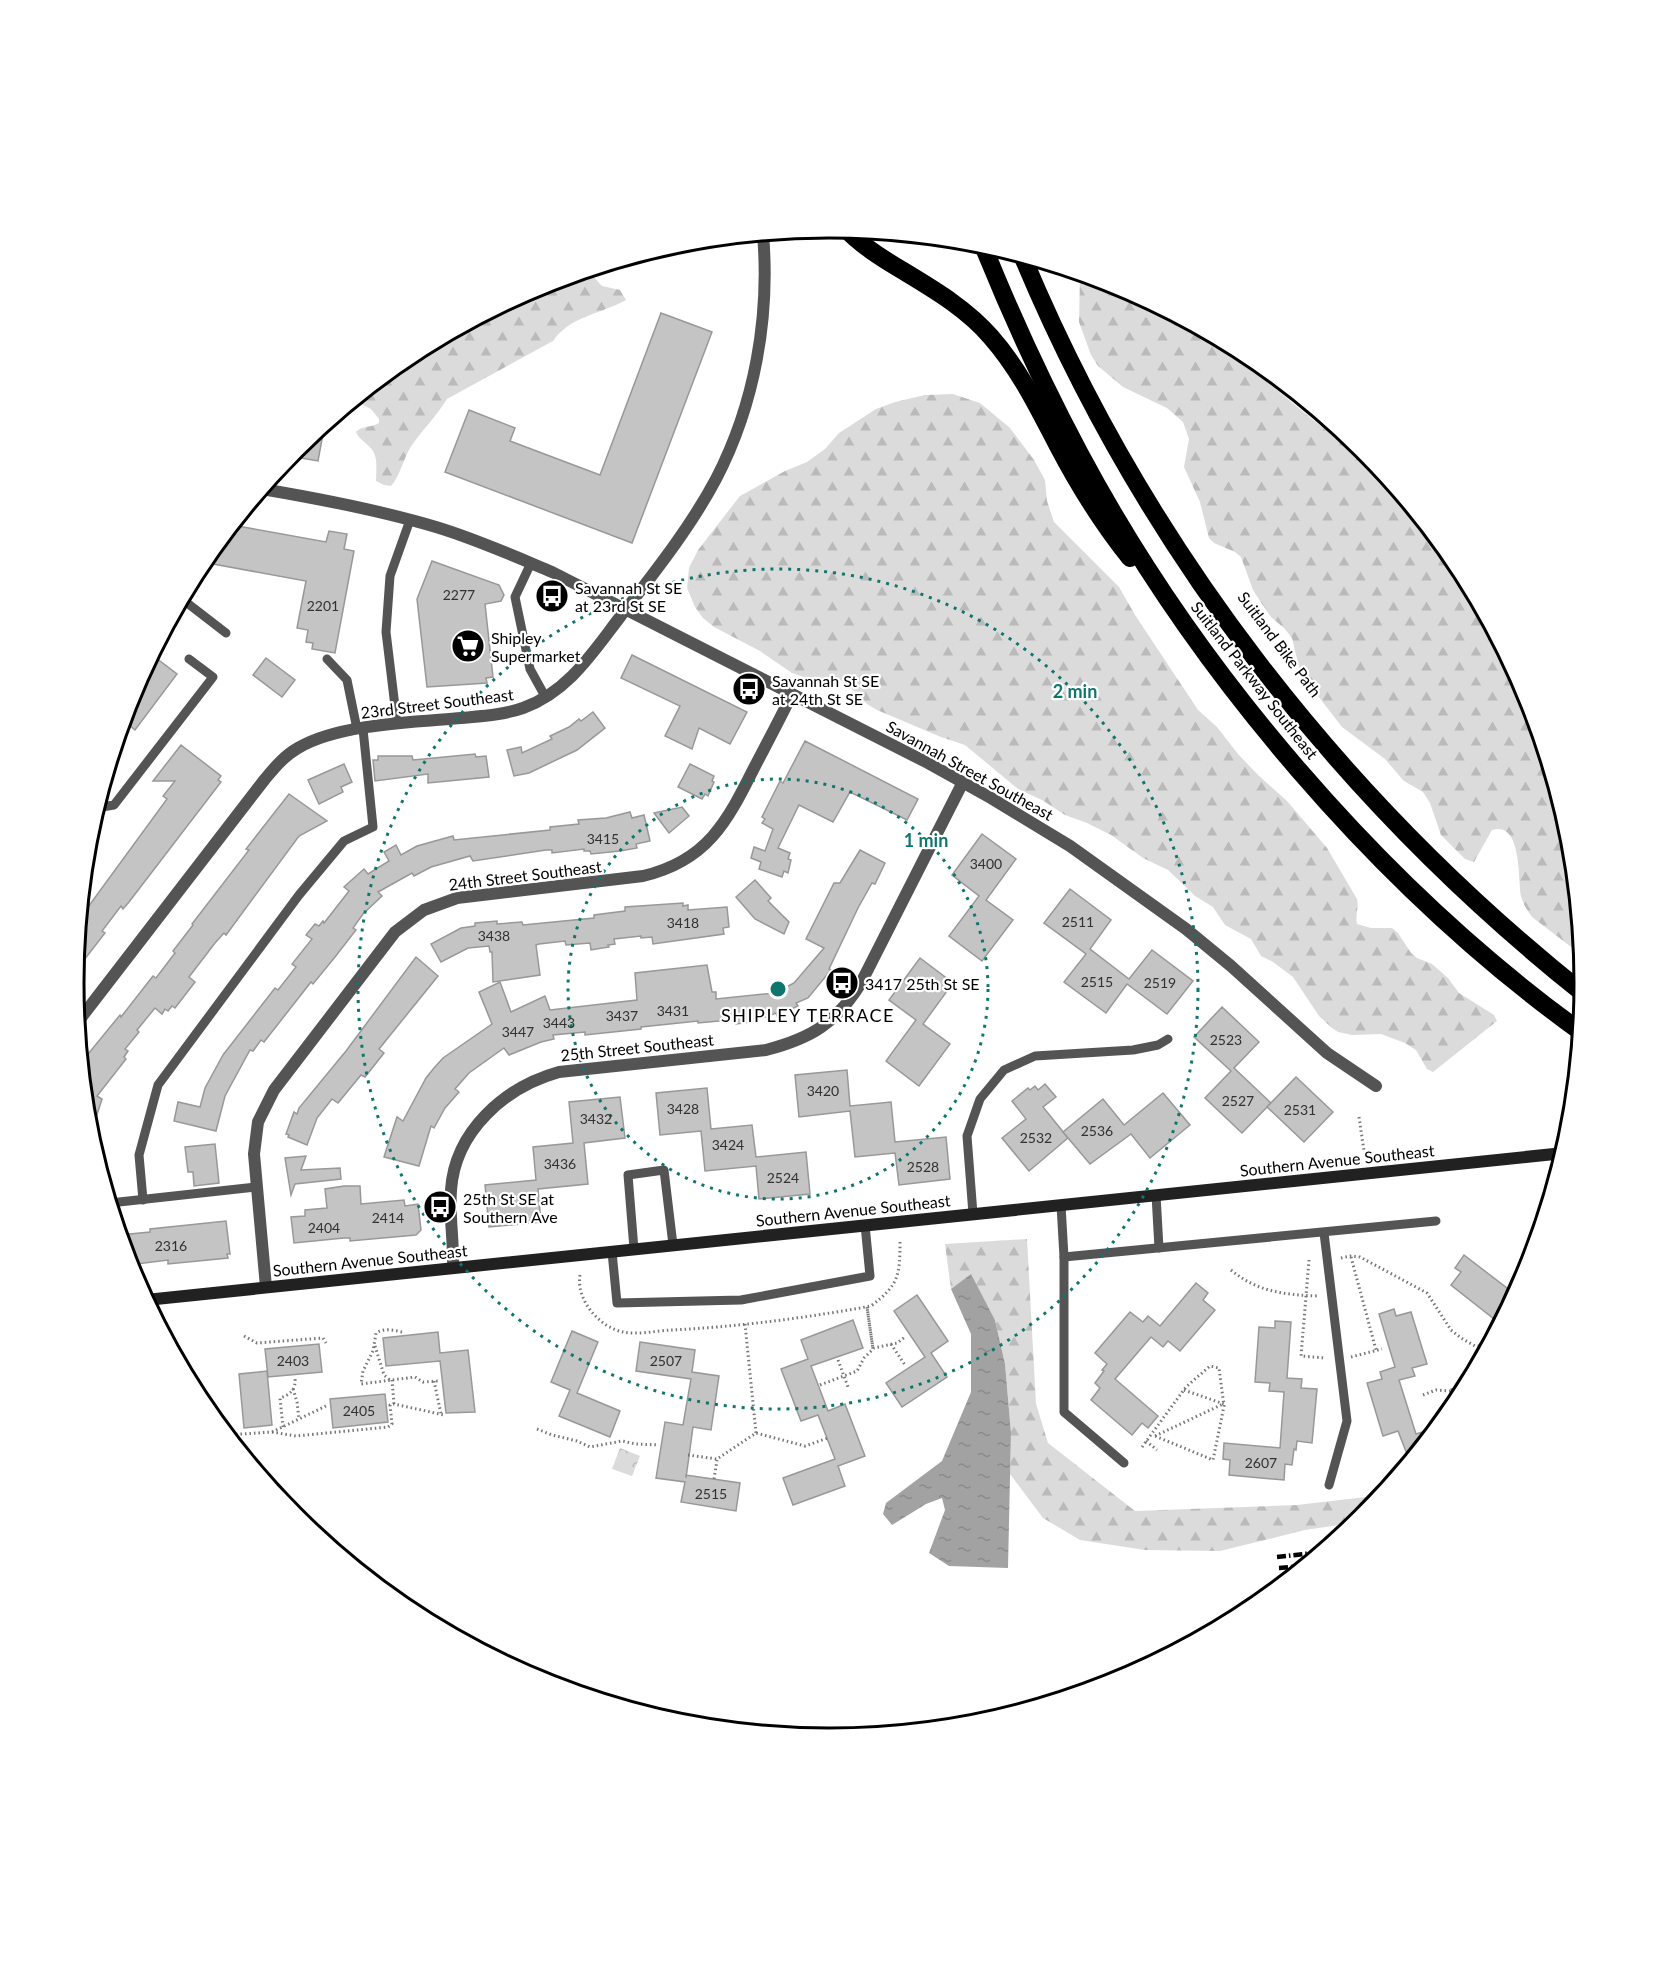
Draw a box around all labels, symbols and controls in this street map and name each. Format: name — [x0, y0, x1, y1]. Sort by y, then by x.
bus stop icon: Savannah St SE at 23rd St SE — [534, 578, 570, 614]
place label: Savannah St SE at 23rd St SE — [575, 578, 682, 615]
house number: 2277 — [443, 586, 475, 603]
street label: Suitland Bike Path — [1234, 588, 1326, 700]
house number: 2201 — [307, 597, 339, 614]
street label: Suitland Parkway Southeast — [1188, 598, 1323, 763]
supermarket icon: Shipley Supermarket — [450, 628, 486, 664]
place label: Shipley Supermarket — [491, 628, 581, 665]
bus stop icon: Savannah St SE at 24th St SE — [731, 671, 767, 707]
place label: Savannah St SE at 24th St SE — [772, 671, 879, 708]
text: 2 min — [1053, 680, 1097, 702]
street label: 23rd Street Southeast — [360, 684, 515, 722]
street label: Savannah Street Southeast — [883, 716, 1057, 824]
text: 1 min — [904, 829, 948, 851]
house number: 3415 — [587, 830, 619, 847]
house number: 3400 — [970, 855, 1002, 872]
street label: 24th Street Southeast — [447, 856, 603, 894]
house number: 2511 — [1062, 913, 1094, 930]
house number: 3418 — [667, 914, 699, 931]
house number: 3438 — [478, 927, 510, 944]
bus stop icon: 3417 25th St SE — [824, 965, 860, 1001]
house number: 2515 — [1081, 973, 1113, 990]
place label: 3417 25th St SE — [865, 974, 980, 993]
house number: 2519 — [1144, 974, 1176, 991]
centre of rings — [768, 979, 788, 999]
house number: 3431 — [657, 1002, 689, 1019]
district label: SHIPLEY TERRACE — [721, 1004, 895, 1026]
house number: 3437 — [606, 1007, 638, 1024]
house number: 3443 — [543, 1014, 575, 1031]
house number: 3447 — [502, 1023, 534, 1040]
street label: 25th Street Southeast — [559, 1029, 715, 1064]
house number: 2523 — [1210, 1031, 1242, 1048]
house number: 3420 — [807, 1082, 839, 1099]
house number: 2527 — [1222, 1092, 1254, 1109]
house number: 3428 — [667, 1100, 699, 1117]
house number: 2531 — [1284, 1101, 1316, 1118]
house number: 3432 — [580, 1110, 612, 1127]
house number: 2536 — [1081, 1122, 1113, 1139]
house number: 2532 — [1020, 1129, 1052, 1146]
house number: 3424 — [712, 1136, 744, 1153]
street label: Southern Avenue Southeast — [1239, 1140, 1435, 1180]
house number: 3436 — [544, 1155, 576, 1172]
house number: 2528 — [907, 1158, 939, 1175]
house number: 2524 — [767, 1169, 799, 1186]
bus stop icon: 25th St SE at Southern Ave — [422, 1189, 458, 1225]
place label: 25th St SE at Southern Ave — [463, 1189, 558, 1226]
street label: Southern Avenue Southeast — [755, 1190, 951, 1230]
house number: 2414 — [372, 1209, 404, 1226]
house number: 2404 — [308, 1219, 340, 1236]
house number: 2316 — [155, 1237, 187, 1254]
street label: Southern Avenue Southeast — [272, 1240, 468, 1280]
house number: 2403 — [277, 1352, 309, 1369]
house number: 2507 — [650, 1352, 682, 1369]
house number: 2405 — [343, 1402, 375, 1419]
house number: 2607 — [1245, 1454, 1277, 1471]
house number: 2515 — [695, 1485, 727, 1502]

